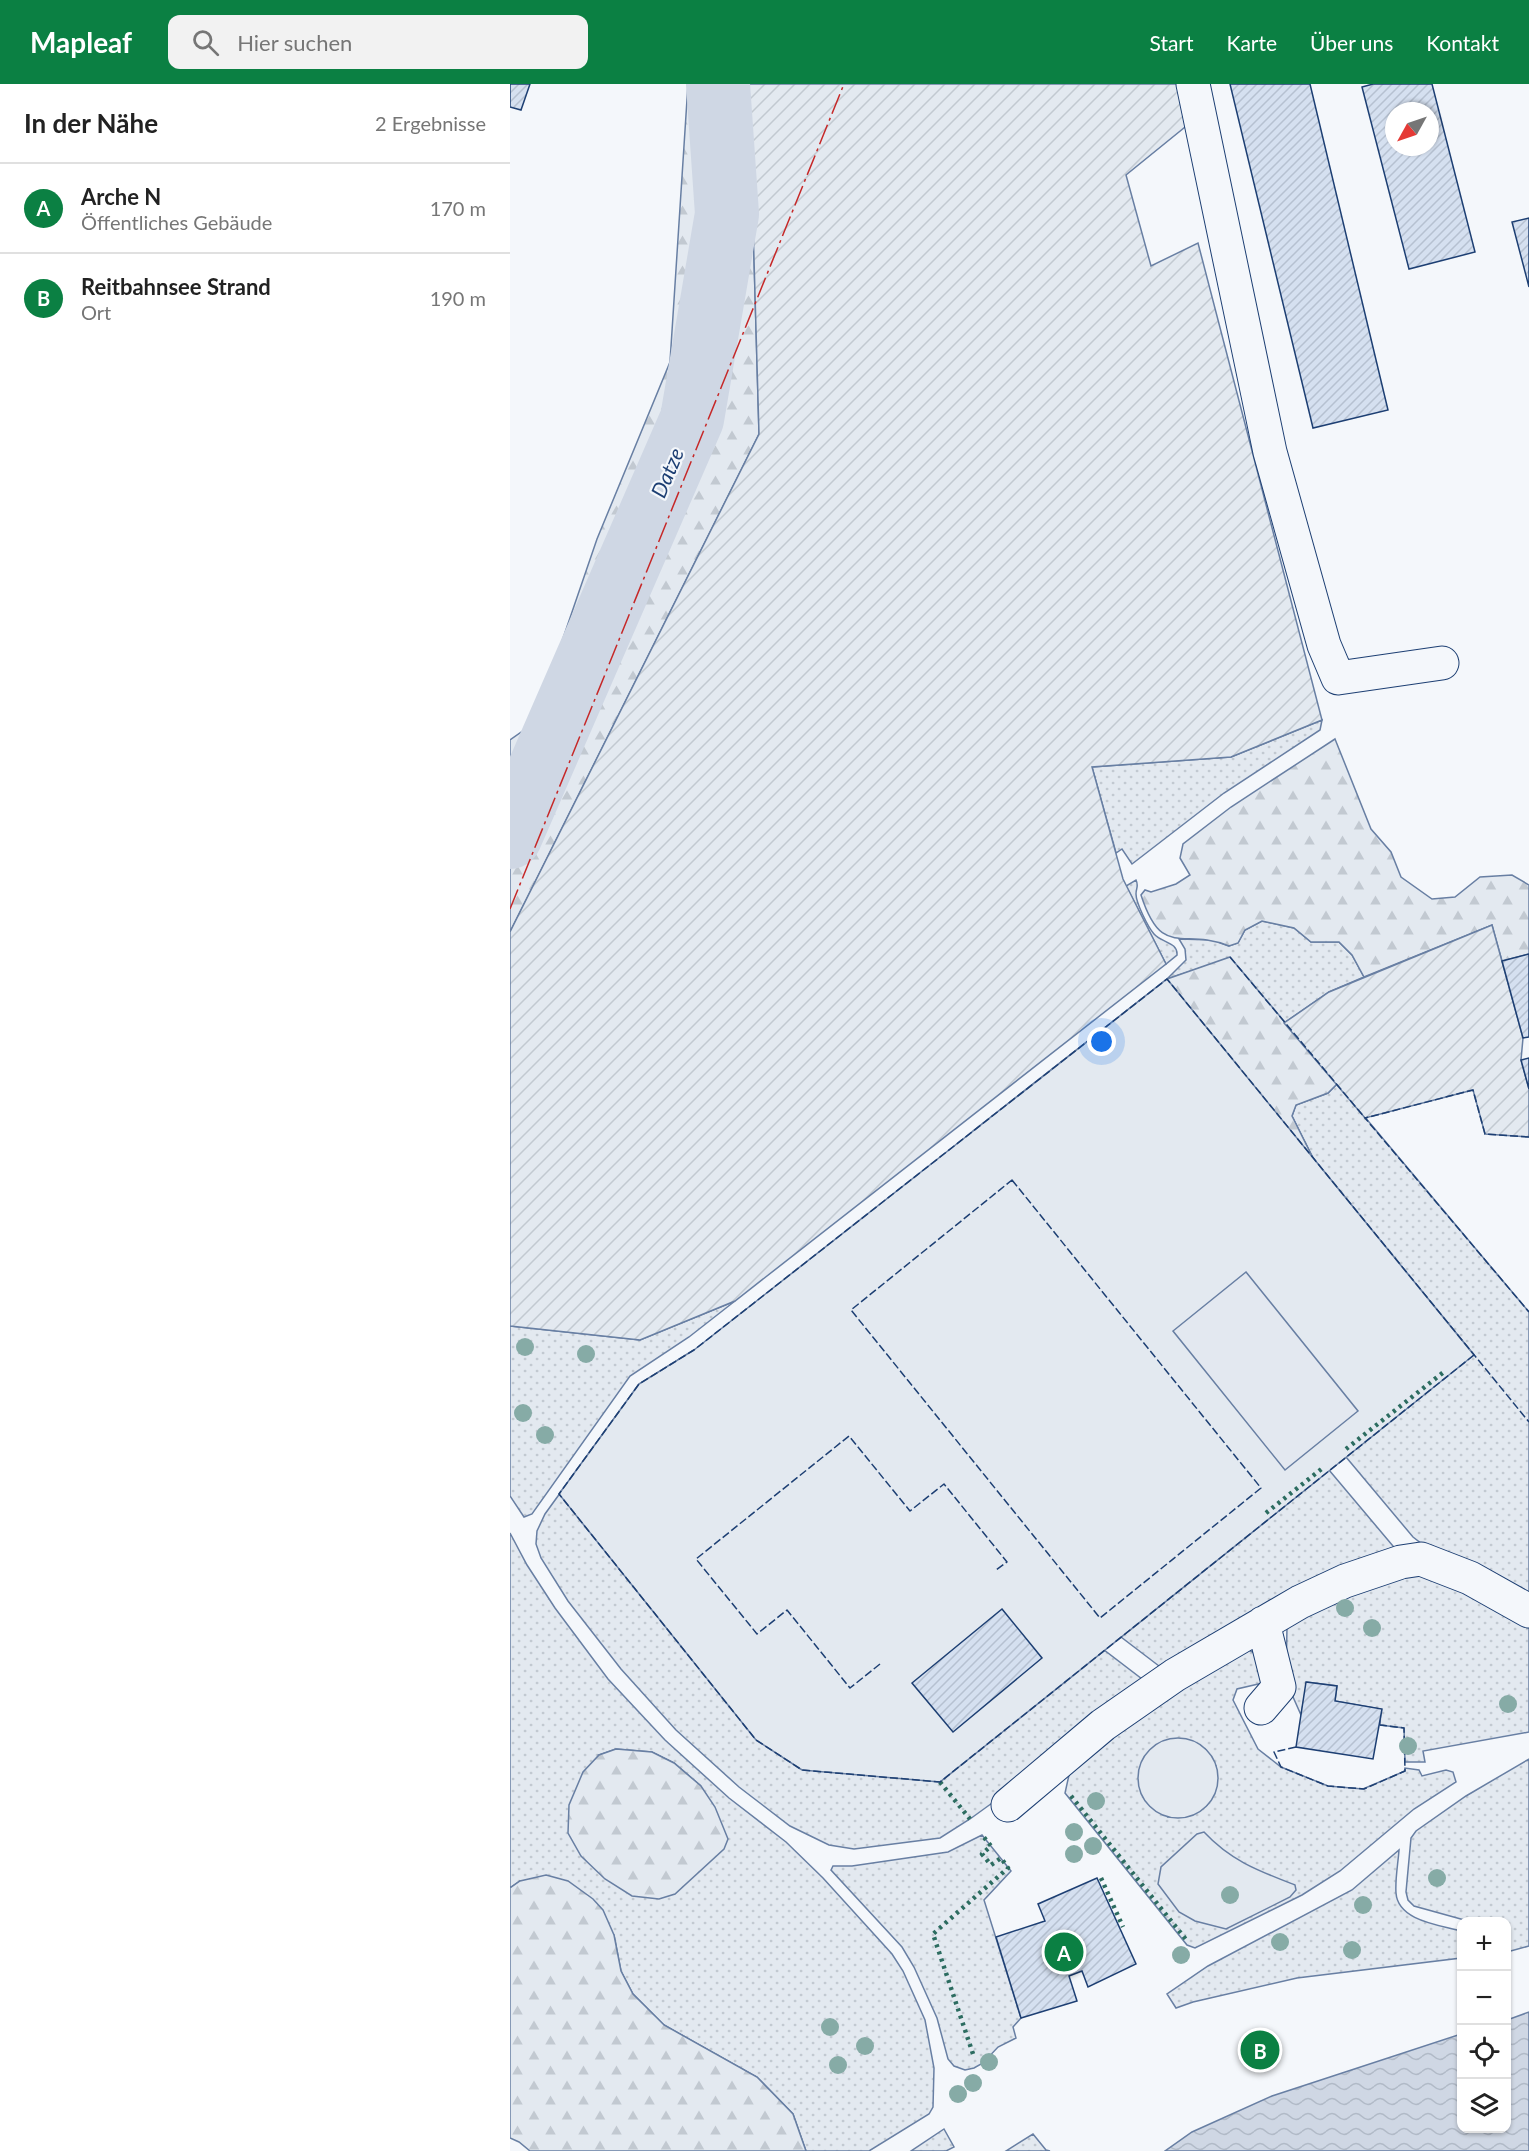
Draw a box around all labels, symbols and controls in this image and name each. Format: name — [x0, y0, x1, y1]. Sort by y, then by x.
search box — [168, 15, 588, 69]
text: Mapleaf — [30, 25, 132, 59]
icon: search — [189, 26, 222, 59]
text: Hier suchen — [237, 29, 352, 56]
text: Start — [1149, 30, 1194, 55]
text: Karte — [1227, 30, 1277, 55]
text: Über uns — [1310, 30, 1393, 55]
text: Kontakt — [1426, 30, 1499, 55]
north arrow — [1385, 102, 1439, 156]
text: In der Nähe — [24, 107, 158, 139]
text: 2 Ergebnisse — [375, 111, 486, 135]
text: Arche N — [81, 183, 161, 210]
text: A — [37, 196, 50, 220]
text: 170 m — [430, 196, 486, 220]
text: Öffentliches Gebäude — [81, 210, 272, 234]
text: Reitbahnsee Strand — [81, 273, 271, 300]
text: B — [37, 286, 50, 310]
text: 190 m — [430, 286, 486, 310]
text: Ort — [81, 300, 111, 324]
water label: Datze — [645, 444, 688, 501]
your location — [1087, 1027, 1116, 1056]
map controls — [1457, 1917, 1511, 2133]
button: + — [1457, 1917, 1511, 1971]
pin: A — [1044, 1930, 1084, 1974]
button: − — [1457, 1971, 1511, 2025]
button: locate — [1457, 2025, 1511, 2079]
pin: B — [1240, 2028, 1280, 2072]
button: layers — [1457, 2079, 1511, 2133]

